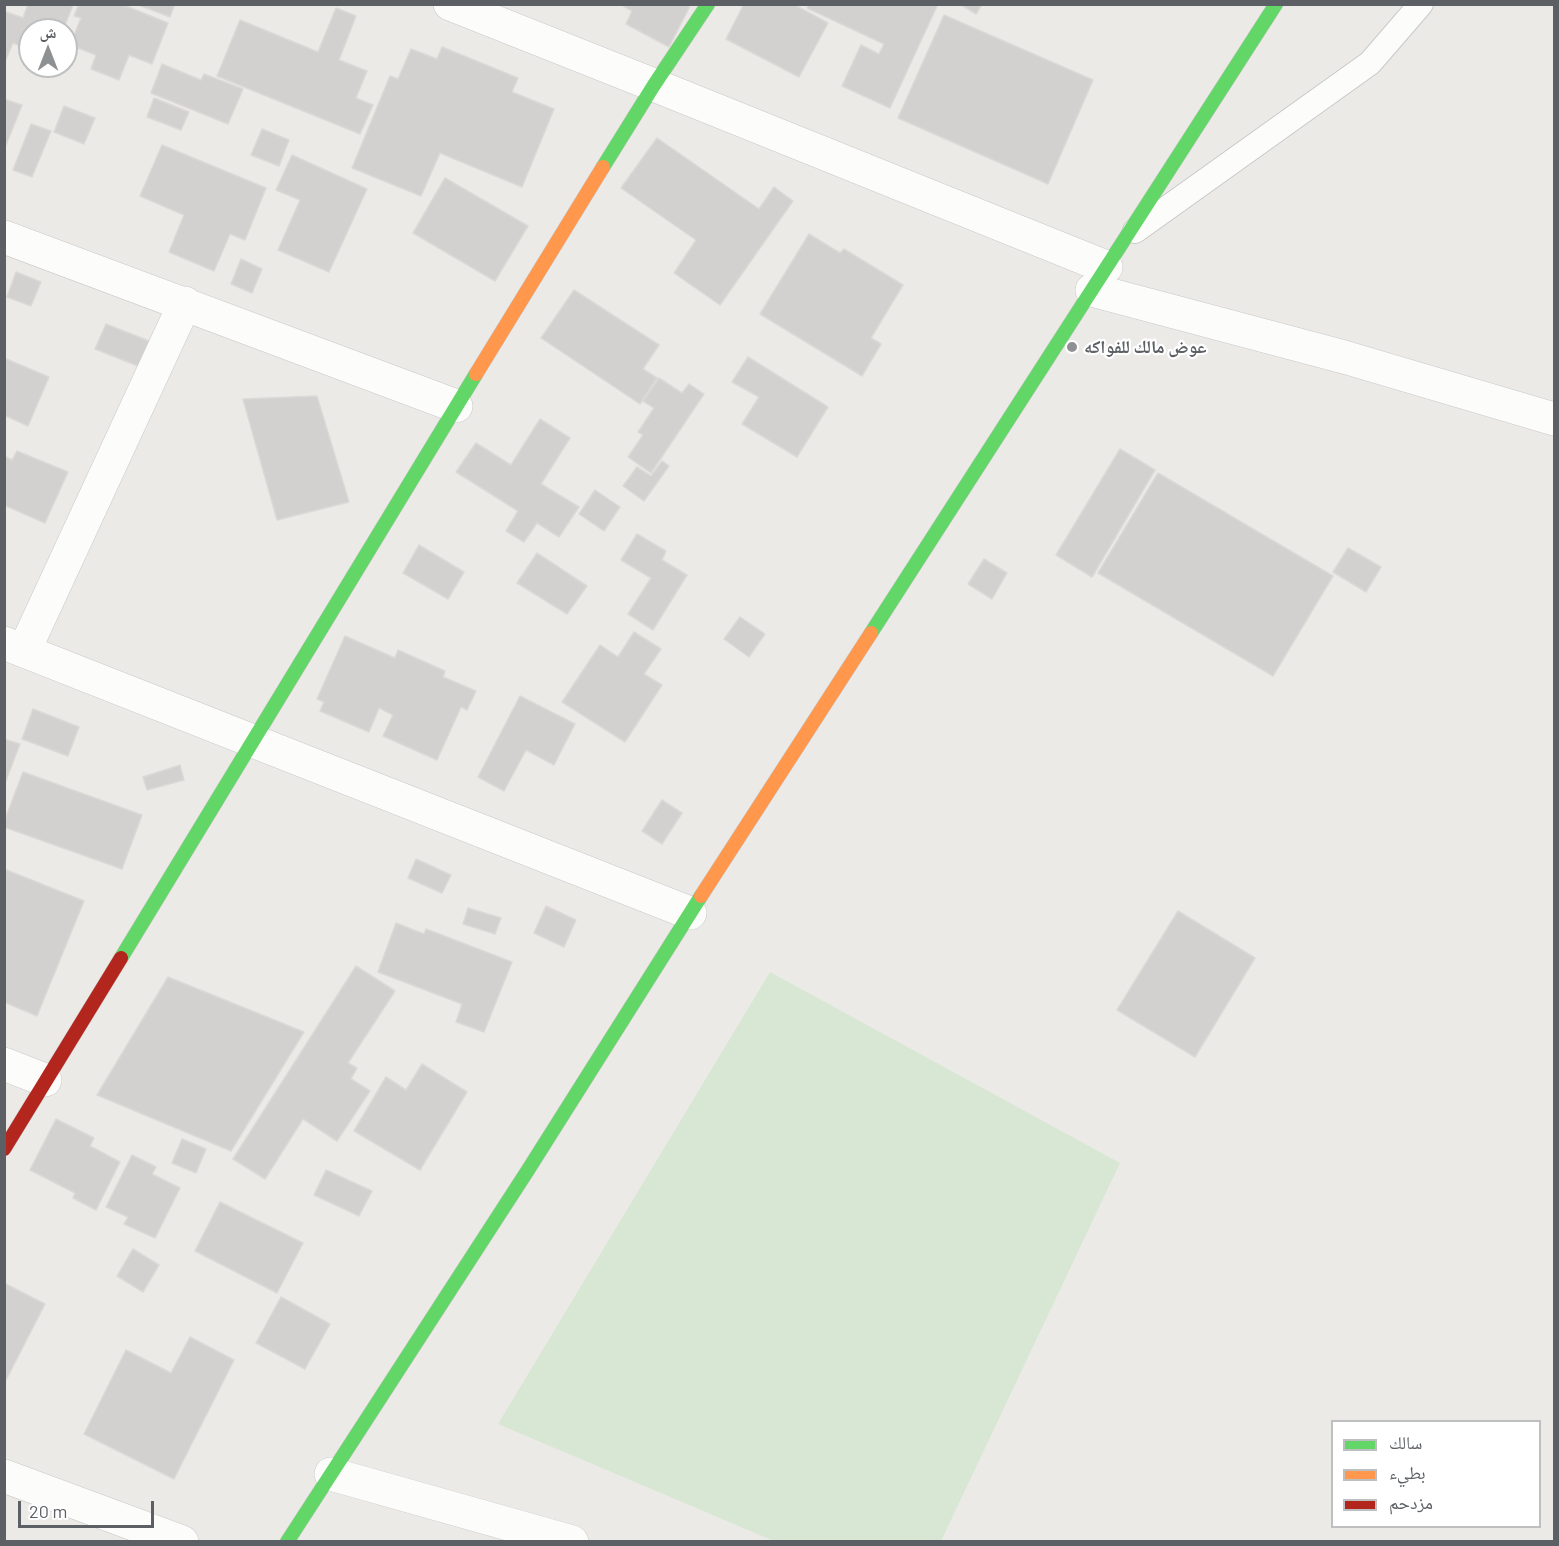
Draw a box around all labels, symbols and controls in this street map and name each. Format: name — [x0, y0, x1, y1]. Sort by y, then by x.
north arrow — [18, 18, 78, 78]
text: ش — [40, 22, 56, 41]
place label: عوض مالك للفواكه — [1084, 336, 1207, 358]
marker: عوض مالك للفواكه — [1065, 340, 1079, 354]
legend — [1331, 1420, 1541, 1528]
text: سالك — [1389, 1431, 1422, 1453]
text: بطيء — [1389, 1461, 1426, 1483]
scale bar — [21, 1489, 158, 1527]
text: مزدحم — [1389, 1491, 1433, 1513]
text: 20 m — [29, 1500, 67, 1522]

